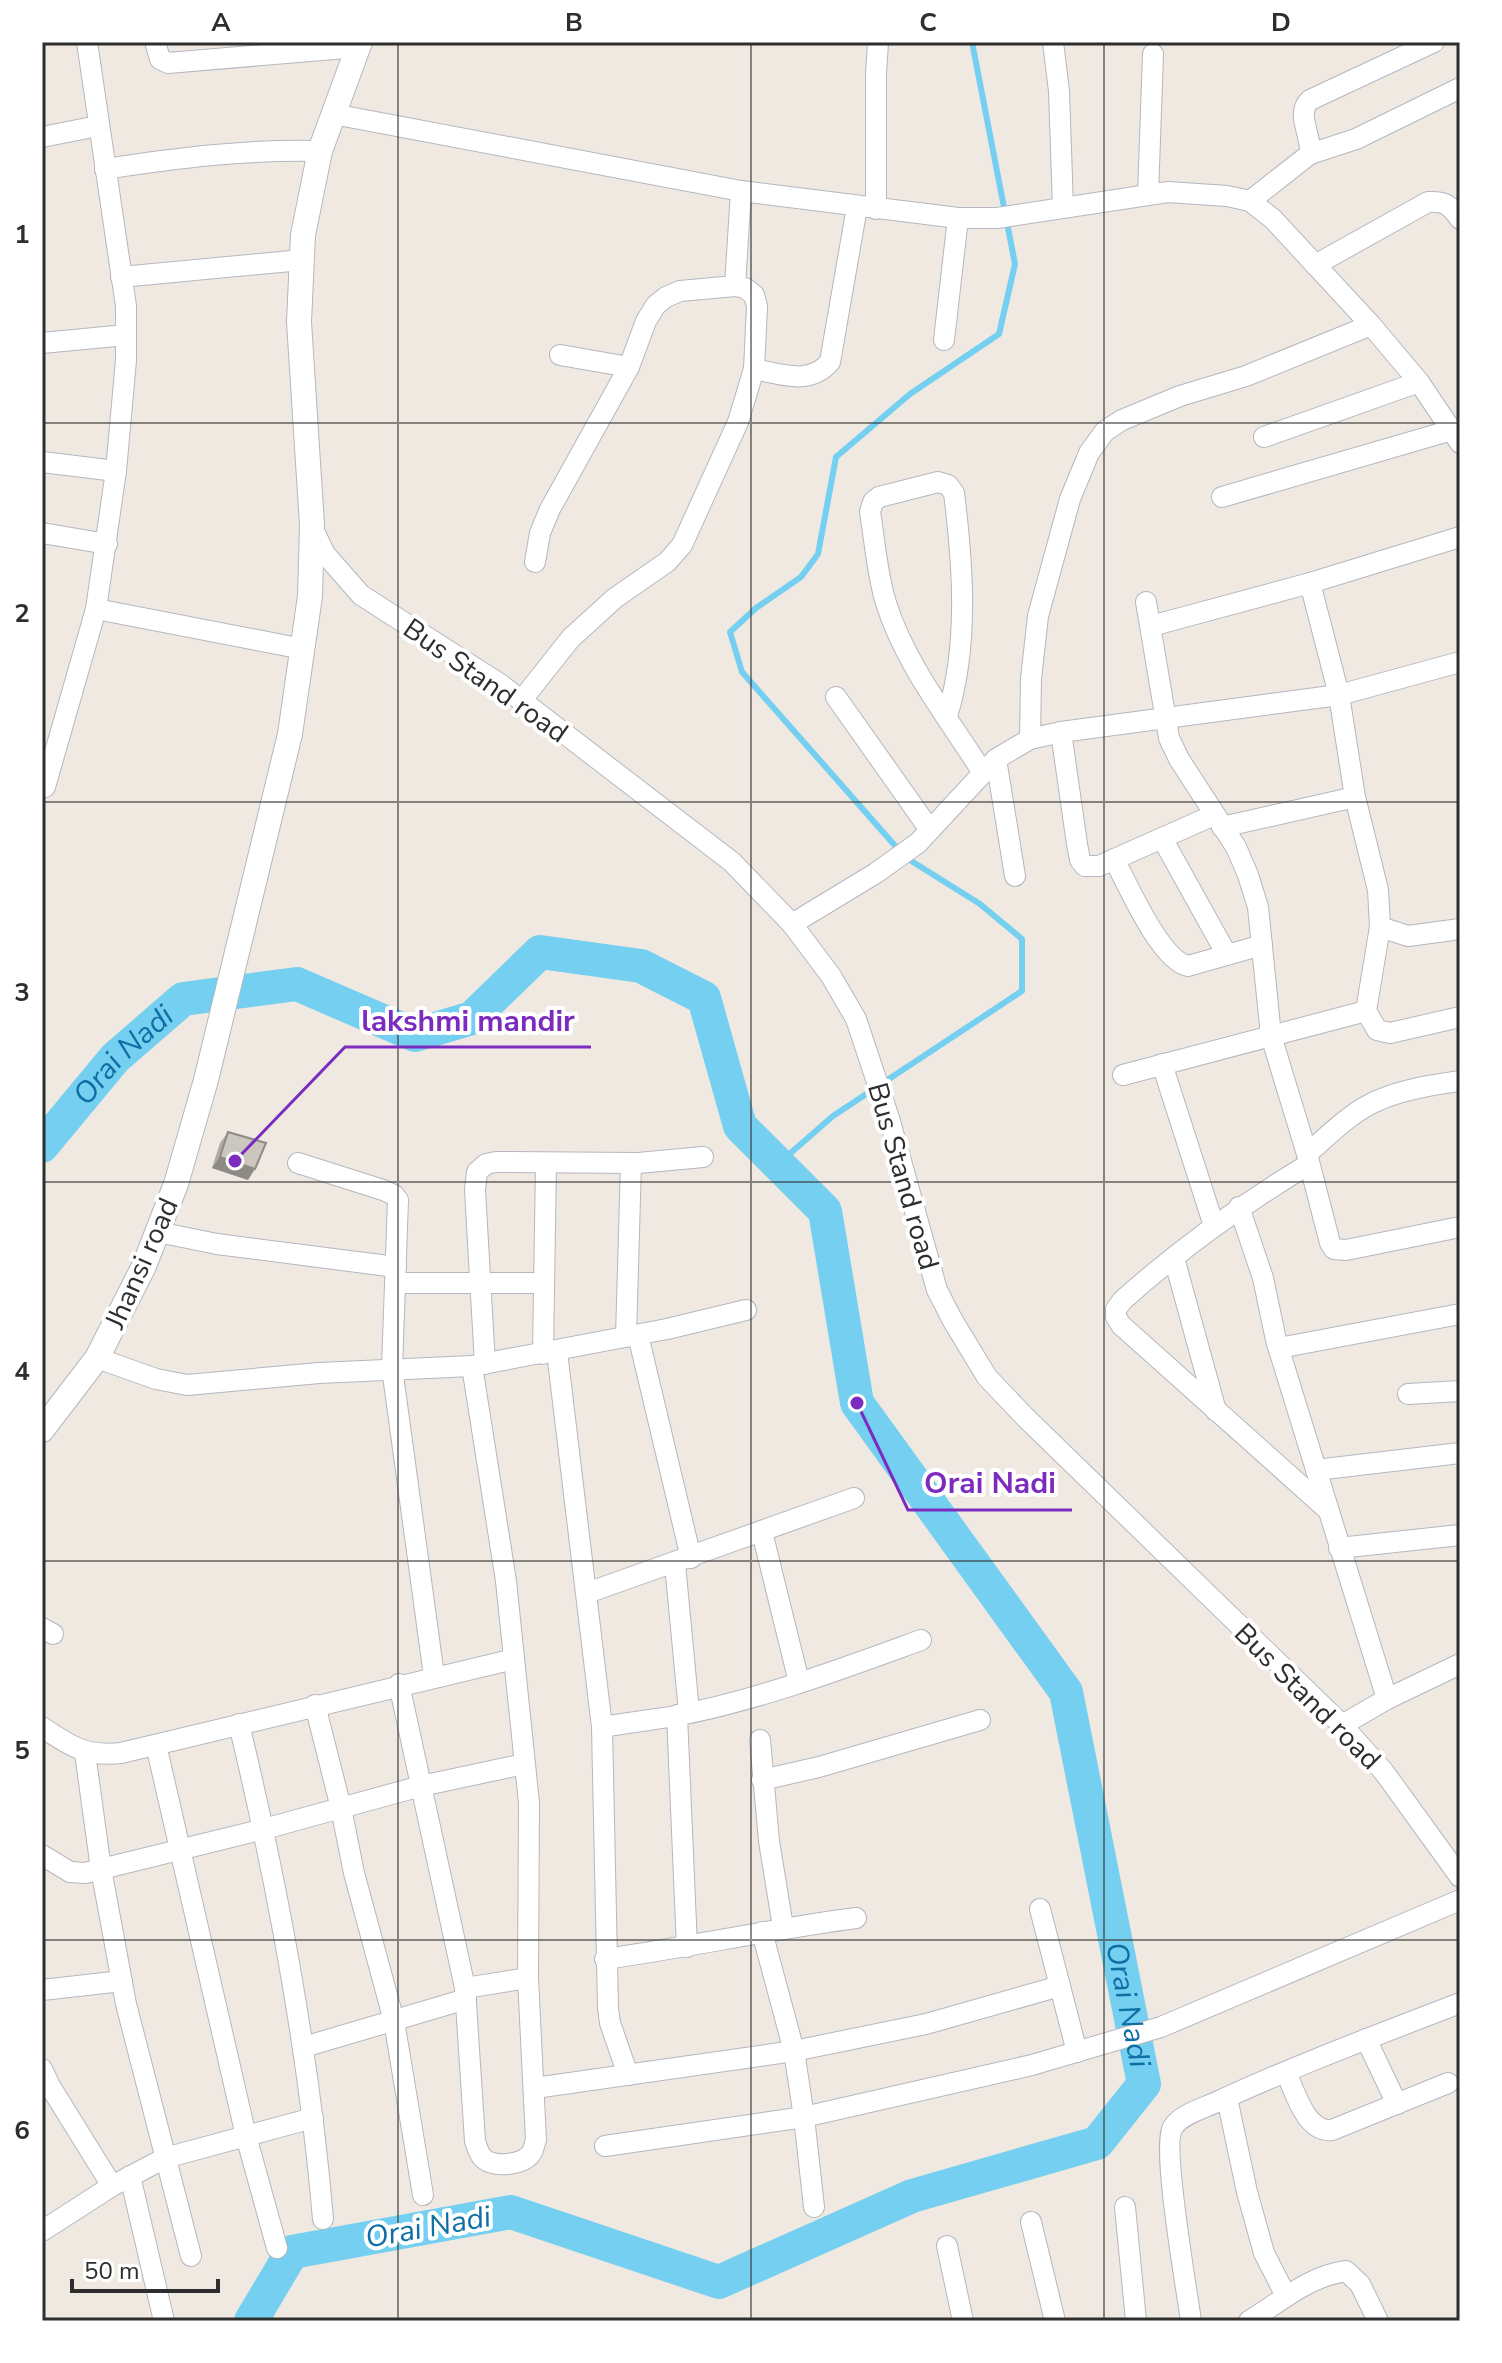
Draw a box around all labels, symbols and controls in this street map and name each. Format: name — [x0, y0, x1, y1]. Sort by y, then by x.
text: A — [211, 5, 231, 40]
text: B — [565, 5, 583, 40]
text: C — [919, 5, 937, 40]
text: D — [1271, 5, 1291, 40]
text: 1 — [14, 217, 30, 252]
text: 2 — [14, 596, 30, 631]
street label: Bus Stand road — [395, 610, 575, 752]
text: 3 — [14, 975, 30, 1010]
callout: lakshmi mandir — [345, 993, 591, 1047]
water label: Orai Nadi — [64, 996, 183, 1114]
text: lakshmi mandir — [361, 1001, 575, 1042]
street label: Bus Stand road — [858, 1078, 948, 1274]
street label: Jhansi road — [96, 1192, 188, 1336]
text: 4 — [14, 1354, 30, 1389]
callout: Orai Nadi — [908, 1456, 1072, 1510]
text: Orai Nadi — [924, 1463, 1056, 1504]
street label: Bus Stand road — [1226, 1615, 1389, 1778]
text: 5 — [14, 1733, 30, 1768]
water label: Orai Nadi — [1095, 1939, 1160, 2072]
text: 6 — [14, 2113, 30, 2148]
water label: Orai Nadi — [362, 2196, 495, 2259]
scale bar — [72, 2243, 218, 2293]
text: 50 m — [84, 2255, 140, 2287]

